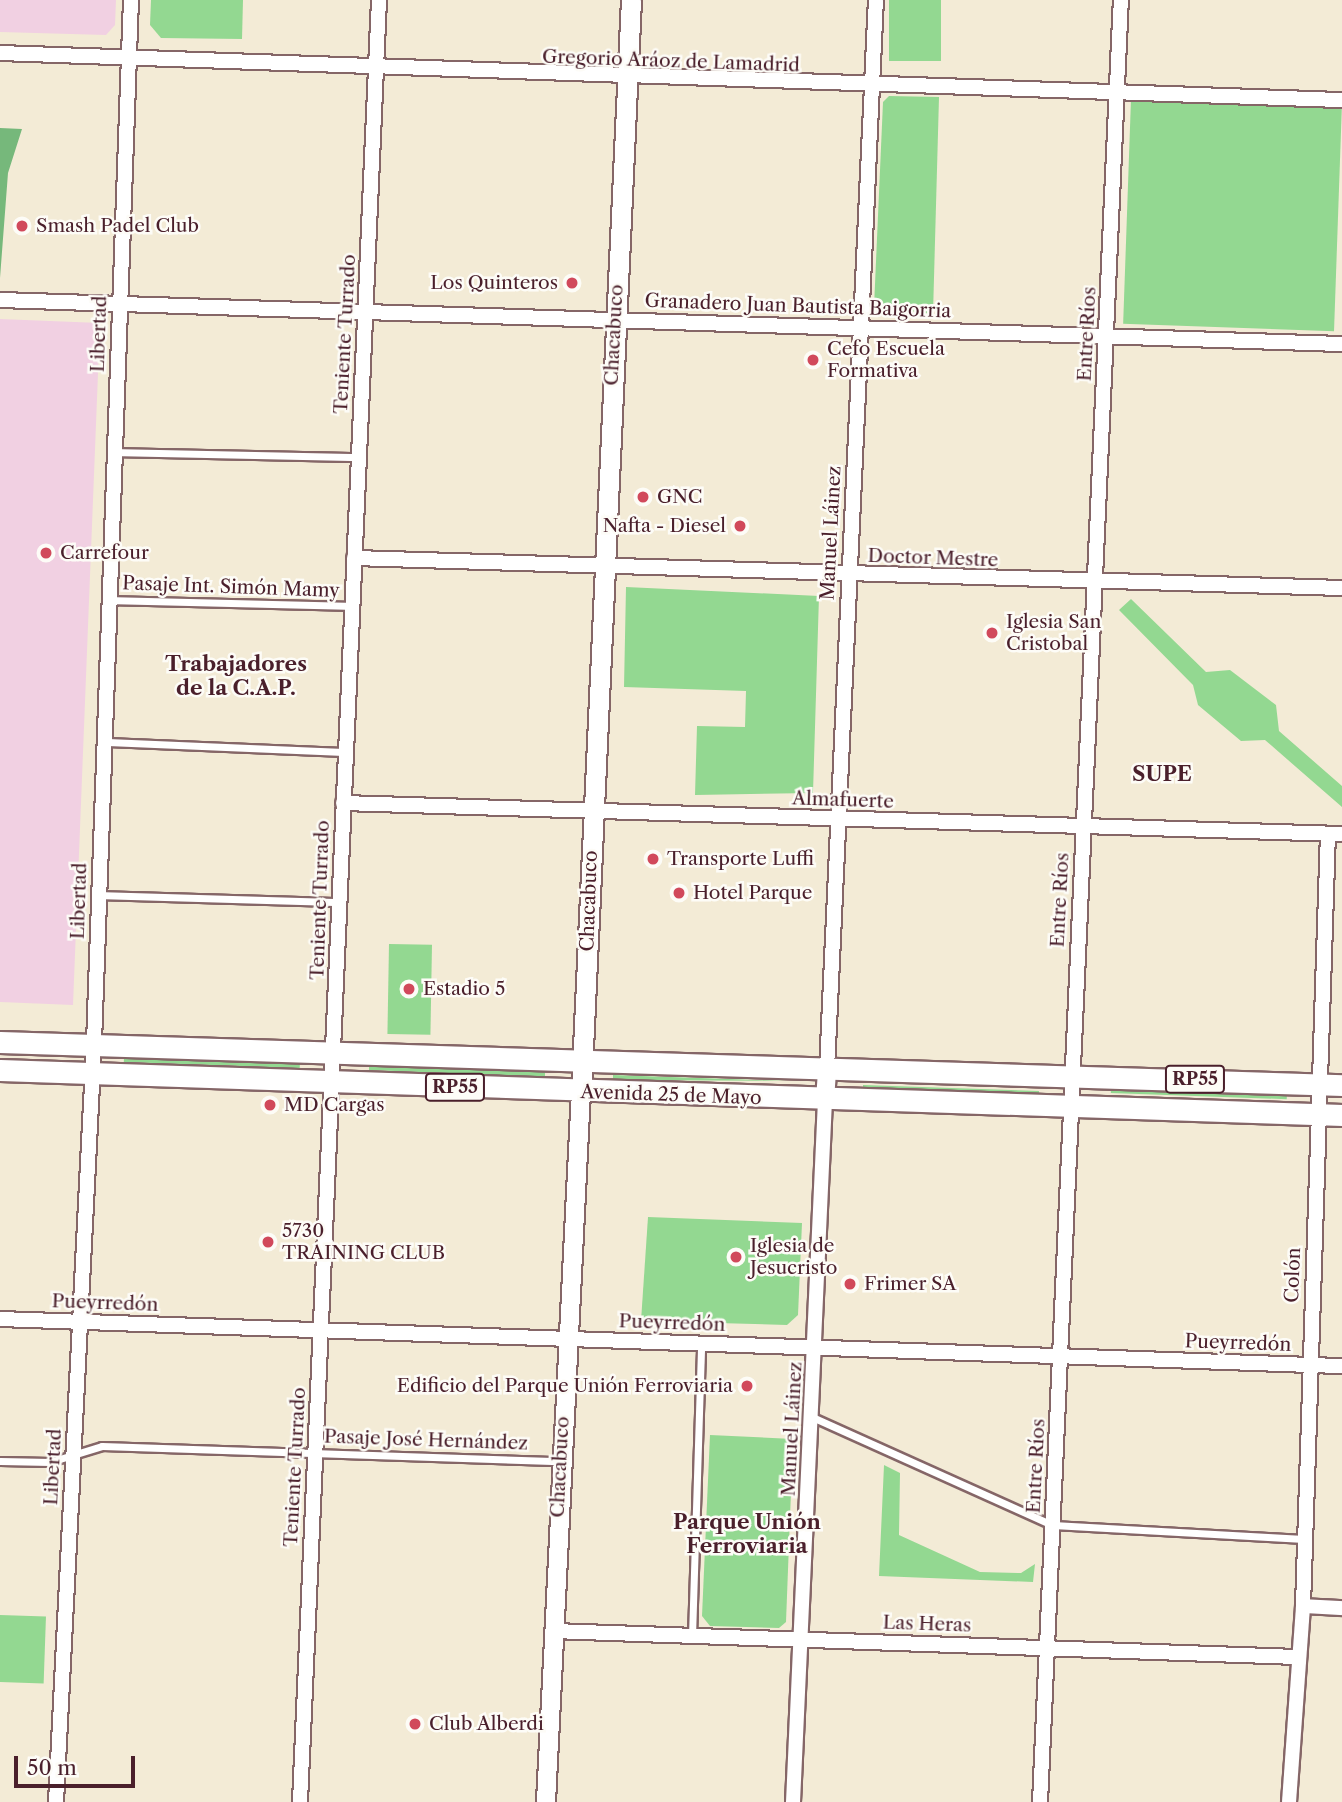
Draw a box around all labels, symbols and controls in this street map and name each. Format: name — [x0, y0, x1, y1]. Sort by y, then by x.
street label: Gregorio Aráoz de Lamadrid — [541, 45, 801, 77]
place label: Smash Padel Club — [36, 215, 199, 237]
marker: Smash Padel Club — [14, 218, 30, 234]
street label: Teniente Turrado — [329, 253, 361, 415]
place label: Los Quinteros — [430, 272, 558, 294]
marker: Los Quinteros — [564, 275, 580, 291]
street label: Chacabuco — [600, 284, 628, 386]
street label: Entre Ríos — [1073, 286, 1101, 382]
street label: Granadero Juan Bautista Baigorria — [644, 289, 952, 323]
street label: Libertad — [86, 295, 112, 373]
place label: Cefo Escuela Formativa — [827, 338, 945, 382]
marker: Cefo Escuela Formativa — [805, 352, 821, 368]
street label: Manuel Láinez — [816, 465, 846, 601]
place label: GNC — [657, 486, 702, 508]
marker: GNC — [635, 489, 651, 505]
place label: Nafta - Diesel — [602, 515, 726, 537]
marker: Nafta - Diesel — [732, 518, 748, 534]
place label: Carrefour — [60, 542, 149, 564]
street label: Doctor Mestre — [867, 544, 999, 572]
marker: Carrefour — [38, 545, 54, 561]
street label: Pasaje Int. Simón Mamy — [122, 572, 340, 602]
place label: Iglesia San Cristobal — [1006, 611, 1102, 655]
marker: Iglesia San Cristobal — [984, 625, 1000, 641]
district label: Trabajadores de la C.A.P. — [165, 651, 307, 701]
district label: SUPE — [1132, 761, 1192, 787]
street label: Almafuerte — [792, 787, 894, 813]
street label: Teniente Turrado — [306, 820, 334, 980]
place label: Transporte Luffi — [667, 848, 814, 870]
street label: Chacabuco — [576, 850, 602, 952]
marker: Transporte Luffi — [645, 851, 661, 867]
street label: Entre Ríos — [1046, 852, 1074, 948]
street label: Libertad — [66, 862, 92, 940]
place label: Hotel Parque — [693, 882, 812, 904]
marker: Hotel Parque — [671, 885, 687, 901]
place label: Estadio 5 — [423, 978, 505, 1000]
marker: Estadio 5 — [401, 981, 417, 997]
road number: RP55 — [1164, 1064, 1226, 1094]
road number: RP55 — [424, 1072, 486, 1102]
street label: Avenida 25 de Mayo — [580, 1080, 762, 1110]
place label: MD Cargas — [284, 1094, 384, 1116]
marker: MD Cargas — [262, 1097, 278, 1113]
place label: 5730 TRAINING CLUB — [282, 1220, 445, 1264]
marker: 5730 TRAINING CLUB — [260, 1234, 276, 1250]
place label: Iglesia de Jesucristo — [750, 1235, 837, 1279]
street label: Colón — [1281, 1247, 1305, 1303]
marker: Iglesia de Jesucristo — [728, 1249, 744, 1265]
place label: Frimer SA — [864, 1273, 957, 1295]
marker: Frimer SA — [842, 1276, 858, 1292]
street label: Pueyrredón — [51, 1290, 159, 1316]
street label: Pueyrredón — [618, 1310, 726, 1336]
street label: Pueyrredón — [1184, 1330, 1292, 1356]
street label: Manuel Láinez — [777, 1361, 807, 1497]
place label: Edificio del Parque Unión Ferroviaria — [397, 1375, 733, 1397]
marker: Edificio del Parque Unión Ferroviaria — [739, 1378, 755, 1394]
street label: Teniente Turrado — [279, 1386, 311, 1548]
street label: Chacabuco — [546, 1416, 574, 1518]
street label: Entre Ríos — [1022, 1418, 1050, 1514]
street label: Pasaje José Hernández — [324, 1425, 528, 1455]
street label: Libertad — [40, 1428, 66, 1506]
district label: Parque Unión Ferroviaria — [673, 1509, 821, 1559]
street label: Las Heras — [882, 1611, 972, 1637]
place label: Club Alberdi — [429, 1713, 544, 1735]
marker: Club Alberdi — [407, 1716, 423, 1732]
scale bar — [18, 1742, 138, 1786]
text: 50 m — [27, 1755, 77, 1780]

